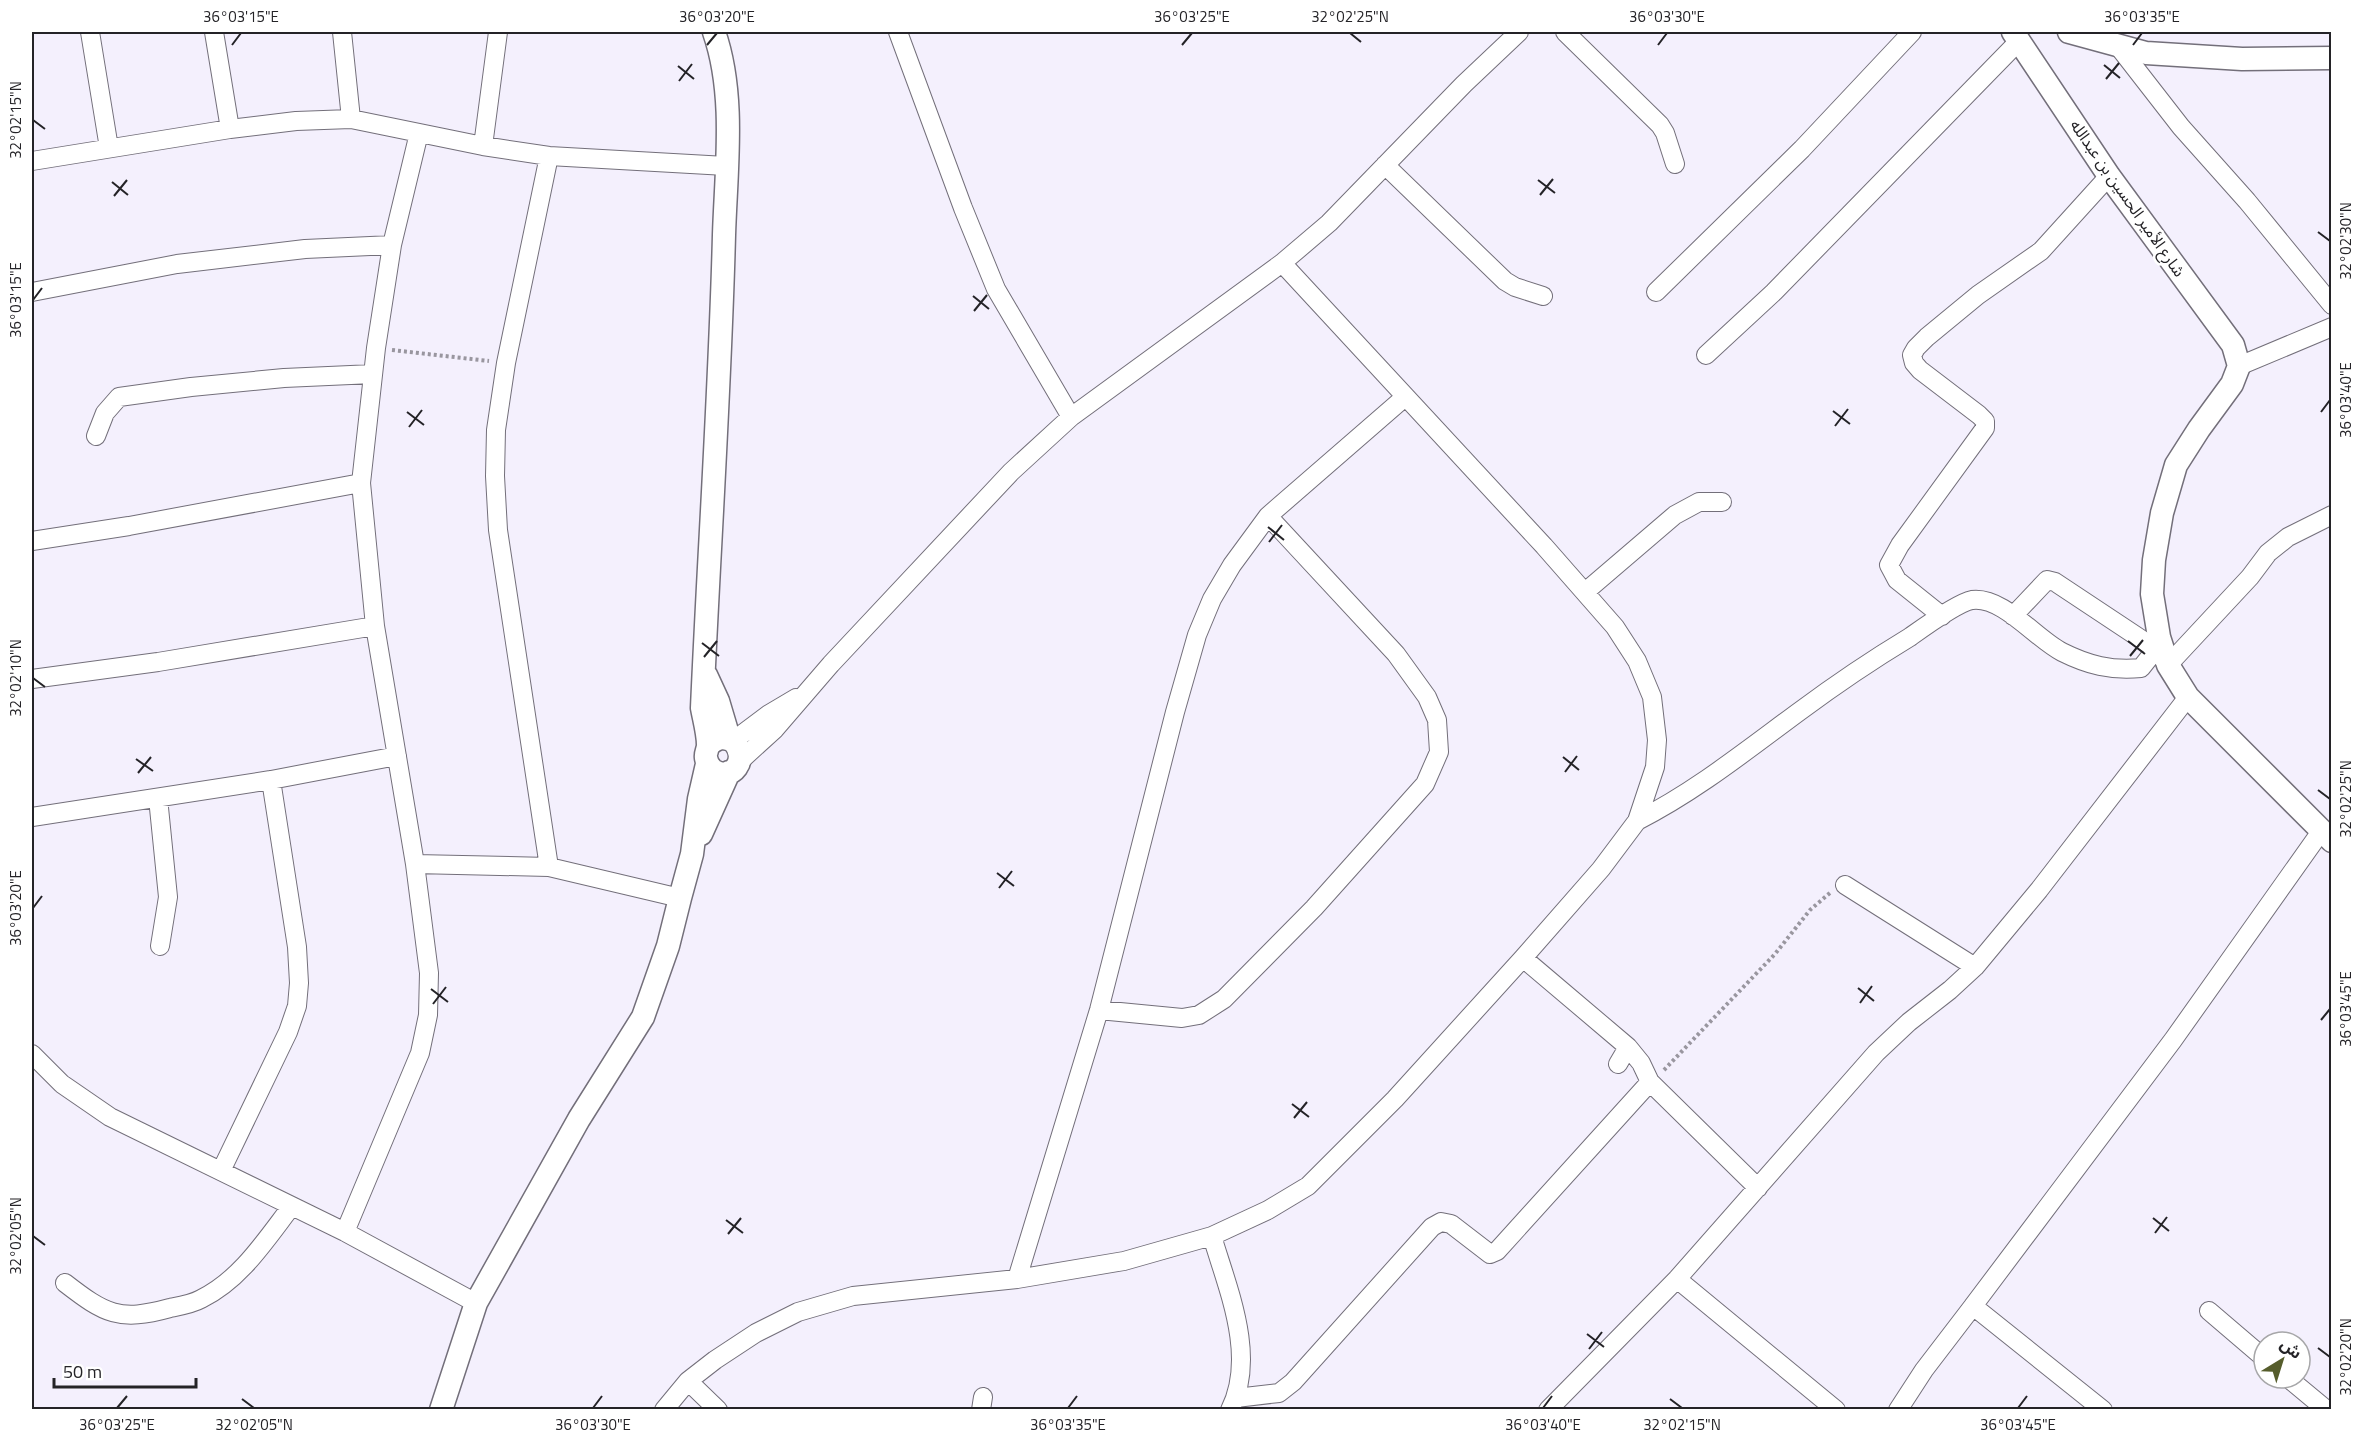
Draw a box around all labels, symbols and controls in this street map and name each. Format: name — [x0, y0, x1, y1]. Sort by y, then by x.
text: 36°03'15"E — [203, 5, 279, 28]
text: 36°03'20"E — [679, 5, 755, 28]
text: 36°03'25"E — [1154, 5, 1230, 28]
text: 32°02'25"N — [1311, 5, 1389, 28]
text: 36°03'30"E — [1629, 5, 1705, 28]
text: 36°03'35"E — [2104, 5, 2180, 28]
text: 32°02'15"N — [4, 81, 27, 159]
street label: شارع الأمير الحسين بن عبدالله — [2064, 114, 2191, 282]
text: 32°02'30"N — [2334, 202, 2357, 280]
text: 36°03'15"E — [4, 262, 27, 338]
text: 36°03'40"E — [2334, 362, 2357, 438]
text: 32°02'10"N — [4, 639, 27, 717]
text: 32°02'25"N — [2334, 760, 2357, 838]
text: 36°03'20"E — [4, 870, 27, 946]
text: 36°03'45"E — [2334, 971, 2357, 1047]
text: 32°02'05"N — [4, 1197, 27, 1275]
text: 32°02'20"N — [2334, 1318, 2357, 1396]
north arrow — [2252, 1330, 2312, 1390]
text: ش — [2275, 1332, 2307, 1364]
scale bar — [54, 1351, 196, 1389]
text: 50 m — [63, 1358, 102, 1385]
text: 36°03'25"E — [79, 1413, 155, 1436]
text: 32°02'05"N — [215, 1413, 293, 1436]
text: 36°03'30"E — [555, 1413, 631, 1436]
text: 36°03'35"E — [1030, 1413, 1106, 1436]
text: 36°03'40"E — [1505, 1413, 1581, 1436]
text: 32°02'15"N — [1643, 1413, 1721, 1436]
text: 36°03'45"E — [1980, 1413, 2056, 1436]

